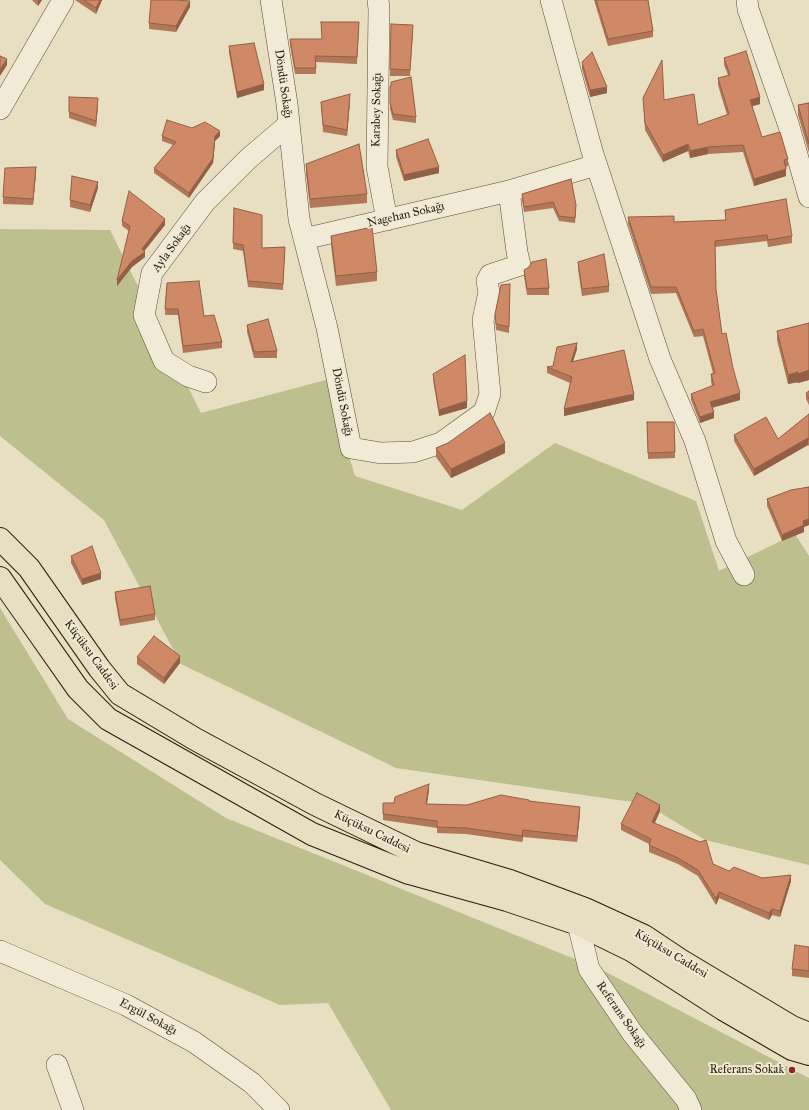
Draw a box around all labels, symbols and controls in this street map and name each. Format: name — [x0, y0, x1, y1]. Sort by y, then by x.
street label: Döndü Sokağı — [271, 49, 295, 119]
street label: Karabey Sokağı — [369, 73, 385, 147]
street label: Nagehan Sokağı — [366, 199, 446, 231]
street label: Ayla Sokağı — [150, 221, 194, 275]
street label: Döndü Sokağı — [328, 366, 356, 438]
street label: Küçüksu Caddesi — [61, 617, 121, 693]
street label: Küçüksu Caddesi — [332, 807, 412, 857]
street label: Küçüksu Caddesi — [632, 926, 710, 982]
street label: Referans Sokağı — [593, 979, 649, 1051]
street label: Ergül Sokağı — [117, 996, 179, 1038]
place label: Referans Sokak — [709, 1063, 784, 1077]
marker: Referans Sokak — [787, 1065, 797, 1075]

